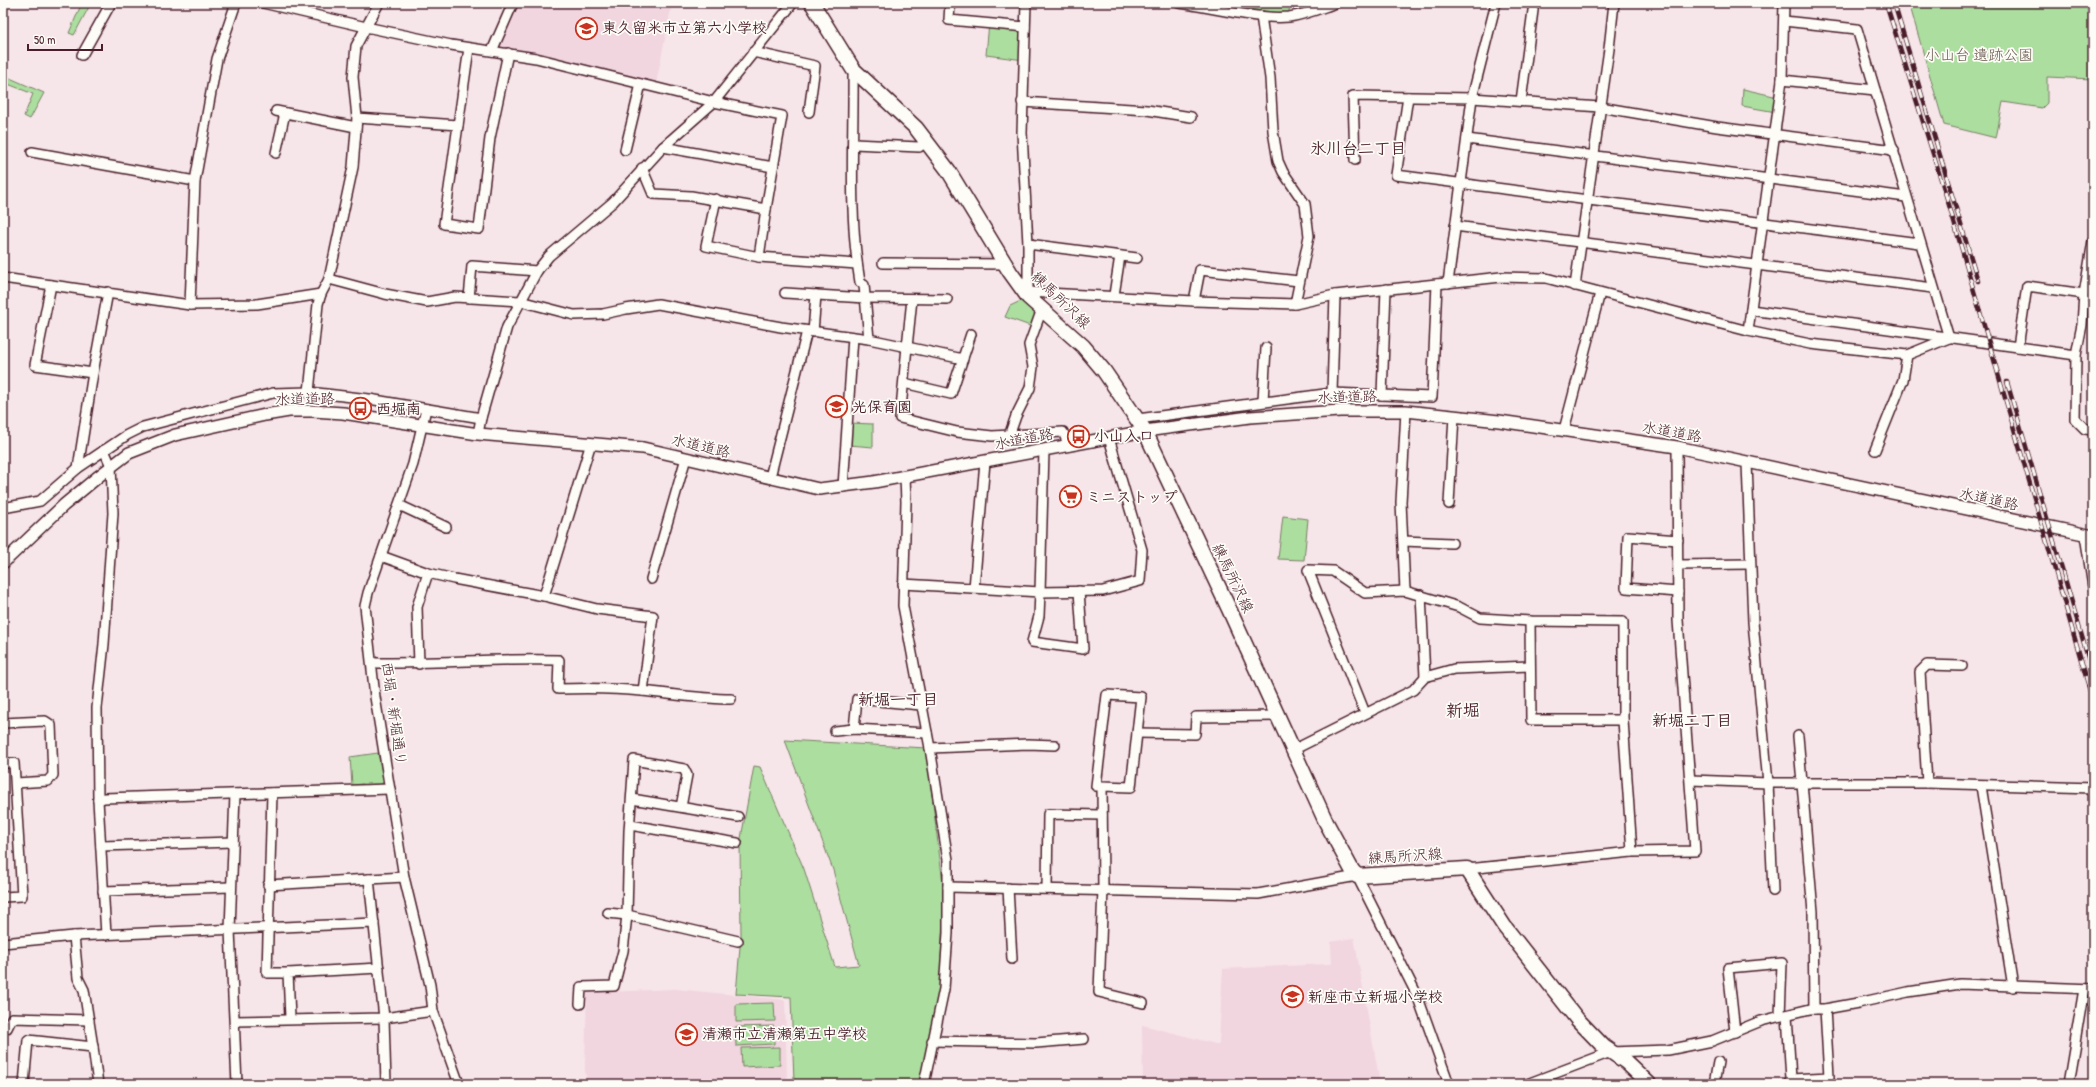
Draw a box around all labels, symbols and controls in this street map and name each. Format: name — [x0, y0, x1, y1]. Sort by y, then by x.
school or university icon: 東久留米市立第六小学校 — [573, 15, 599, 41]
place label: 東久留米市立第六小学校 — [602, 17, 767, 38]
scale bar — [28, 26, 102, 52]
text: 50 m — [34, 31, 55, 48]
park label: 小山台 遺跡公園 — [1925, 44, 2033, 65]
district label: 氷川台二丁目 — [1310, 137, 1406, 159]
street label: 練馬所沢線 — [1027, 266, 1096, 333]
street label: 水道道路 — [1317, 385, 1377, 408]
street label: 水道道路 — [275, 387, 335, 410]
school or university icon: 光保育園 — [823, 394, 849, 420]
bus stop icon: 西堀南 — [348, 396, 374, 422]
place label: 光保育園 — [852, 396, 912, 417]
place label: 西堀南 — [376, 398, 421, 419]
street label: 水道道路 — [1641, 416, 1703, 447]
street label: 水道道路 — [992, 422, 1055, 455]
bus stop icon: 小山入口 — [1066, 423, 1092, 449]
place label: 小山入口 — [1094, 425, 1154, 446]
street label: 水道道路 — [670, 429, 733, 462]
street label: 水道道路 — [1958, 482, 2021, 515]
supermarket icon: ミニストップ — [1057, 484, 1083, 510]
place label: ミニストップ — [1086, 486, 1178, 507]
street label: 練馬所沢線 — [1208, 539, 1259, 616]
street label: 西堀・新堀通り — [377, 660, 412, 767]
district label: 新堀一丁目 — [858, 688, 938, 710]
district label: 新堀 — [1446, 698, 1480, 721]
district label: 新堀二丁目 — [1652, 709, 1732, 731]
street label: 練馬所沢線 — [1367, 842, 1443, 869]
school or university icon: 新座市立新堀小学校 — [1280, 984, 1306, 1010]
place label: 新座市立新堀小学校 — [1308, 986, 1443, 1007]
school or university icon: 清瀬市立清瀬第五中学校 — [673, 1021, 699, 1047]
place label: 清瀬市立清瀬第五中学校 — [702, 1023, 867, 1044]

